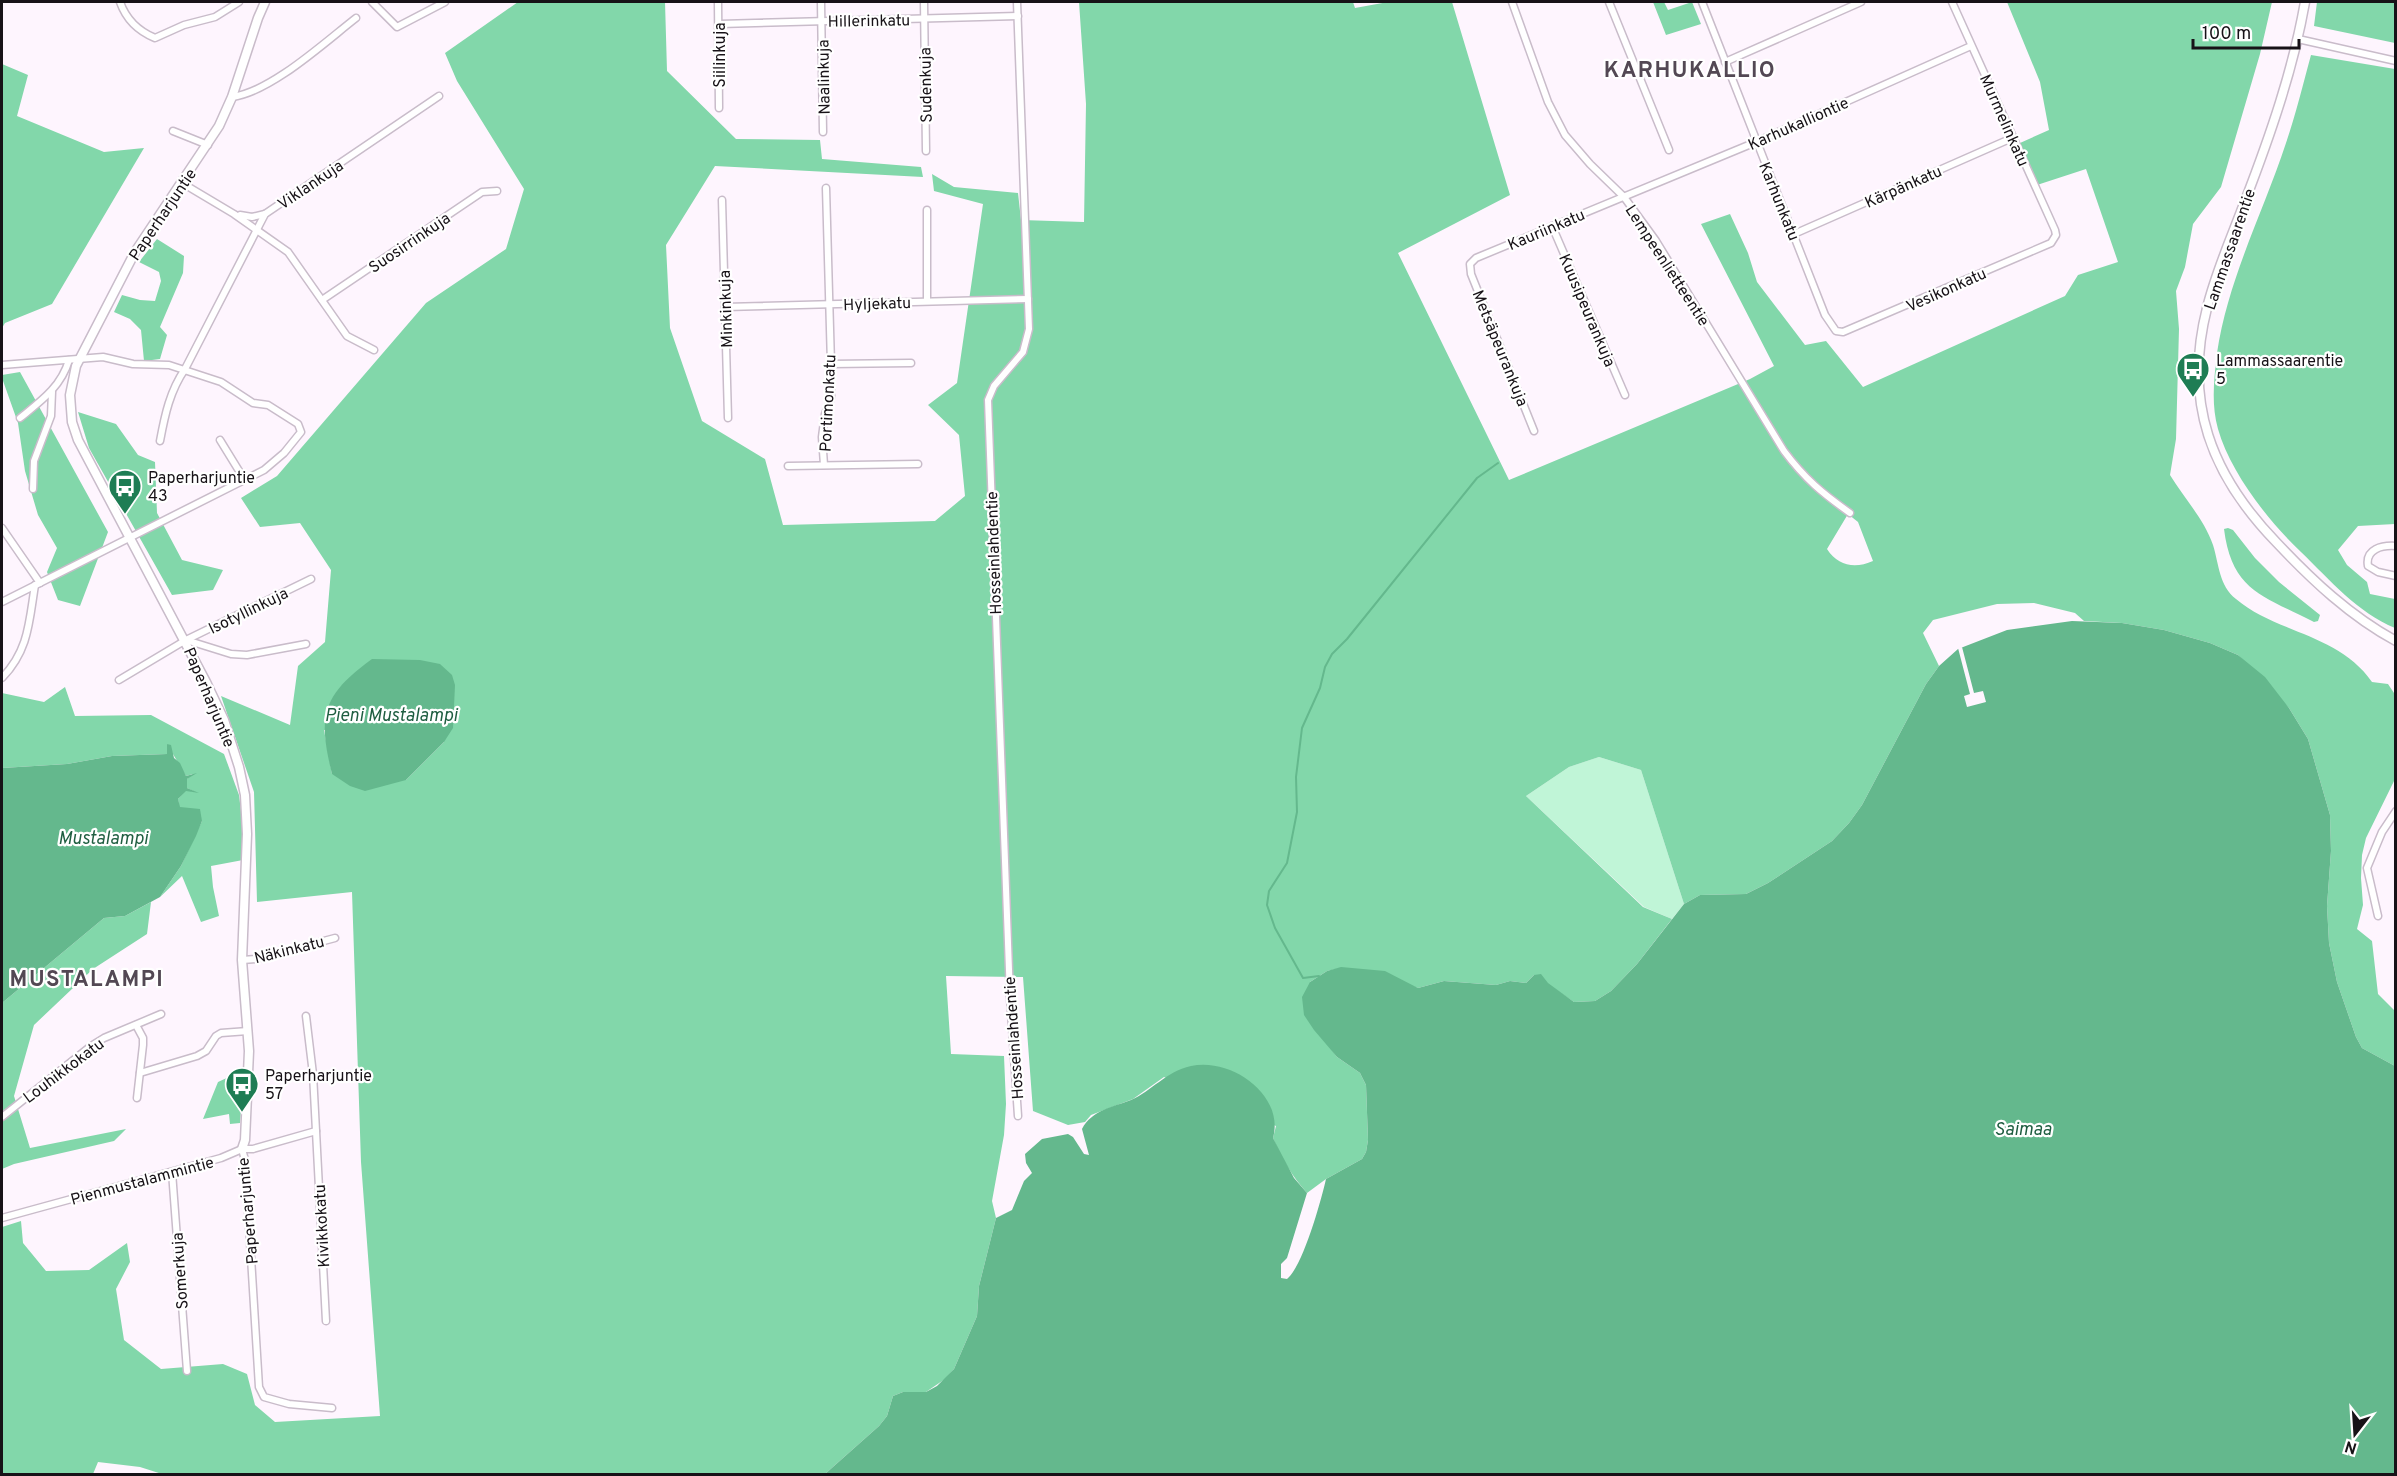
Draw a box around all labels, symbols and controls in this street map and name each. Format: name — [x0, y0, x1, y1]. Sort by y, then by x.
street label: Hillerinkatu — [828, 11, 910, 33]
scale bar — [2193, 12, 2300, 50]
street label: Siilinkuja — [711, 22, 731, 88]
text: 100 m — [2202, 23, 2251, 46]
street label: Naalinkuja — [814, 39, 836, 115]
street label: Sudenkuja — [916, 47, 938, 123]
district label: KARHUKALLIO — [1604, 58, 1776, 85]
street label: Murmelinkatu — [1974, 72, 2032, 170]
street label: Karhukalliontie — [1745, 94, 1852, 156]
street label: Viklankuja — [274, 156, 348, 215]
street label: Karhunkatu — [1753, 159, 1803, 244]
street label: Kärpänkatu — [1862, 162, 1945, 214]
street label: Paperharjuntie — [126, 165, 202, 265]
street label: Lammassaarentie — [2201, 186, 2261, 313]
street label: Lempeenlietteentie — [1620, 202, 1713, 331]
street label: Kauriinkatu — [1505, 206, 1588, 256]
street label: Suosirrinkuja — [365, 209, 455, 278]
street label: Kuusipeurankuja — [1553, 251, 1619, 370]
street label: Vesikonkatu — [1904, 264, 1990, 317]
street label: Minkinkuja — [716, 270, 738, 348]
street label: Metsäpeurankuja — [1467, 288, 1532, 410]
street label: Hyljekatu — [843, 294, 911, 316]
bus stop icon: Lammassaarentie 5 — [2175, 351, 2211, 398]
place label: Lammassaarentie 5 — [2216, 352, 2343, 390]
street label: Portimonkatu — [816, 354, 842, 452]
bus stop icon: Paperharjuntie 43 — [107, 468, 143, 515]
place label: Paperharjuntie 43 — [148, 469, 255, 507]
street label: Hosseinlahdentie — [983, 491, 1007, 615]
street label: Isotyllinkuja — [206, 584, 292, 640]
street label: Paperharjuntie — [178, 645, 238, 751]
water label: Pieni Mustalampi — [325, 705, 459, 728]
water label: Mustalampi — [58, 828, 150, 851]
street label: Näkinkatu — [252, 933, 327, 969]
district label: MUSTALAMPI — [10, 967, 164, 994]
street label: Hosseinlahdentie — [1001, 976, 1029, 1100]
street label: Louhikkokatu — [20, 1035, 109, 1109]
bus stop icon: Paperharjuntie 57 — [224, 1066, 260, 1113]
place label: Paperharjuntie 57 — [265, 1067, 372, 1105]
water label: Saimaa — [1994, 1119, 2052, 1142]
street label: Pienmustalammintie — [69, 1153, 216, 1211]
street label: Paperharjuntie — [234, 1157, 264, 1265]
street label: Kivikkokatu — [311, 1184, 335, 1268]
street label: Somerkuja — [168, 1232, 194, 1310]
north arrow — [2325, 1404, 2385, 1464]
text: N — [2343, 1435, 2360, 1458]

